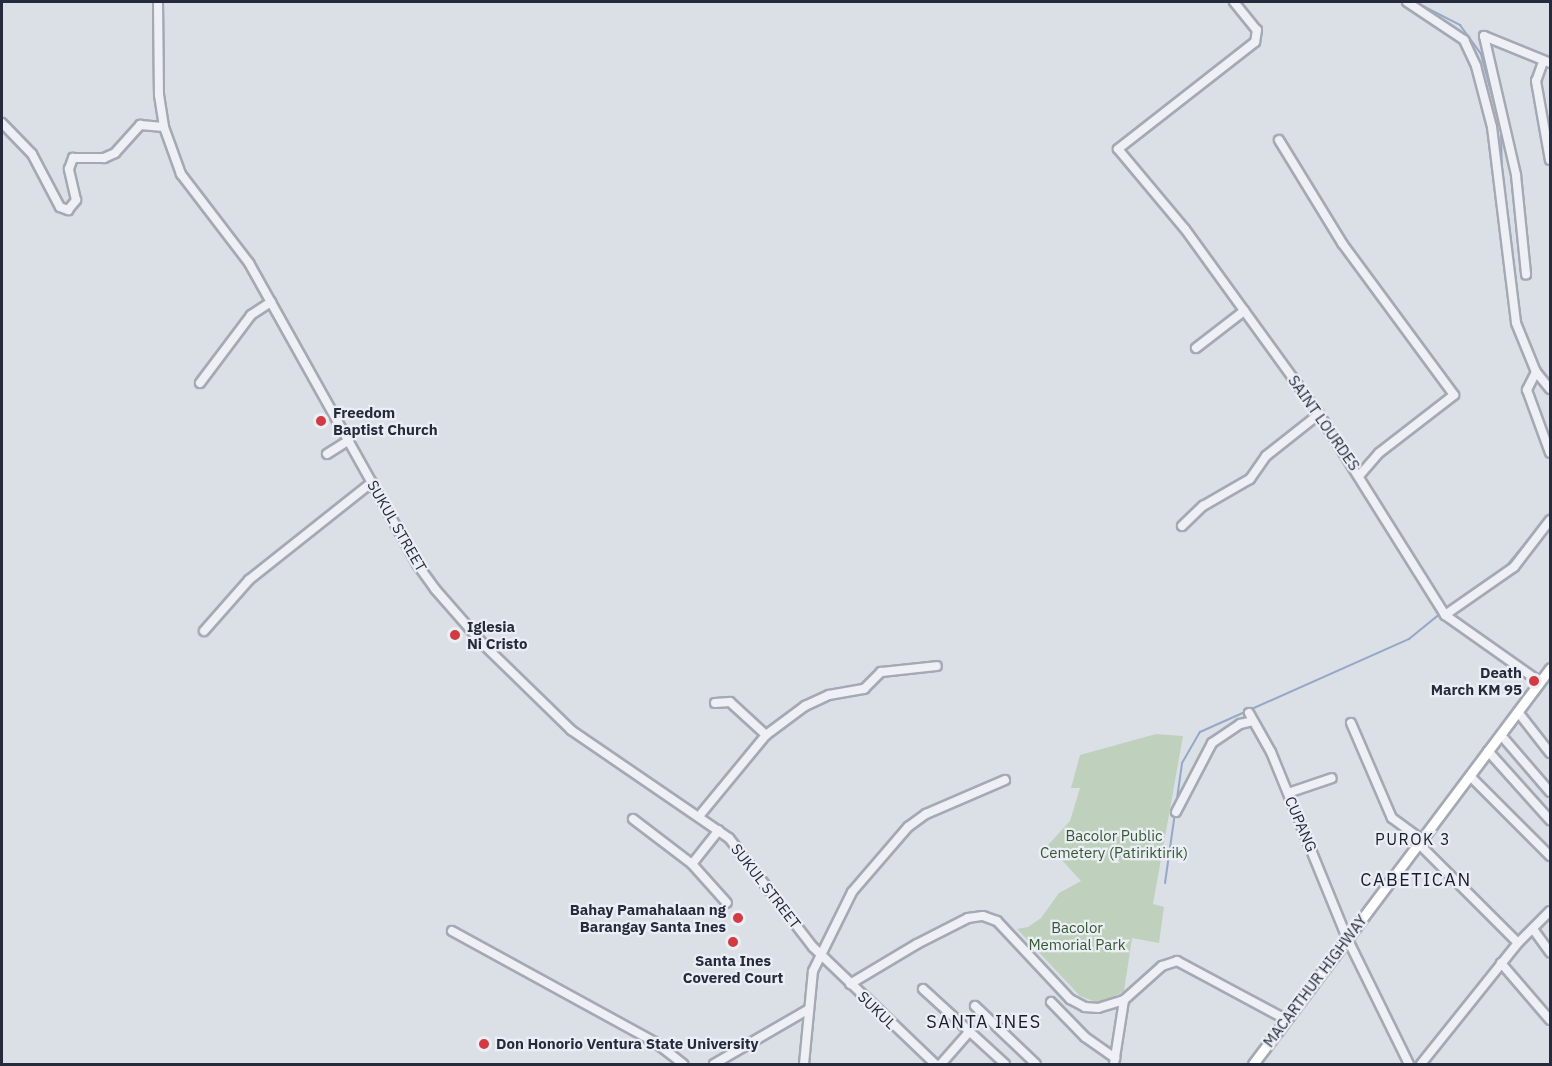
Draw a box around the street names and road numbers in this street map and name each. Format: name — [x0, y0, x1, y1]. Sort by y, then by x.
street label: SAINT LOURDES — [1284, 372, 1364, 474]
street label: SUKUL STREET — [364, 477, 430, 575]
street label: CUPANG — [1281, 794, 1321, 854]
street label: SUKUL STREET — [727, 840, 805, 932]
street label: MACARTHUR HIGHWAY — [1259, 911, 1371, 1051]
street label: SUKUL — [854, 988, 900, 1032]

